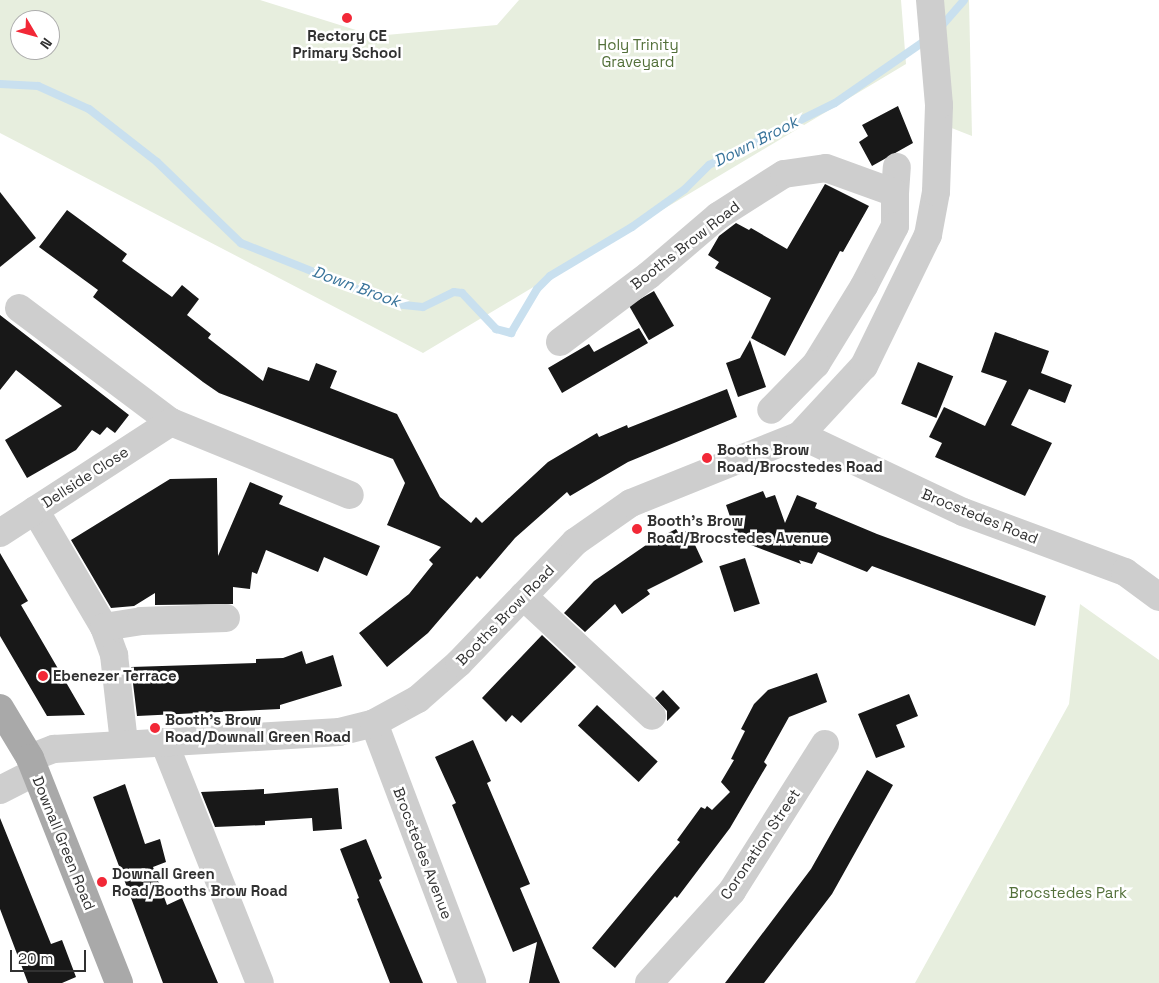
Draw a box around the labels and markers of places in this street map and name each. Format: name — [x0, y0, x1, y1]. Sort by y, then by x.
marker: Rectory CE Primary School — [341, 12, 353, 24]
place label: Rectory CE Primary School — [293, 26, 401, 61]
place label: Booths Brow Road/Brocstedes Road — [717, 440, 883, 475]
marker: Booths Brow Road/Brocstedes Road — [701, 452, 713, 464]
place label: Booth's Brow Road/Brocstedes Avenue — [647, 511, 829, 546]
marker: Booth's Brow Road/Brocstedes Avenue — [631, 523, 643, 535]
place label: Ebenezer Terrace — [53, 667, 177, 685]
marker: Ebenezer Terrace — [37, 670, 49, 682]
place label: Booth's Brow Road/Downall Green Road — [165, 710, 351, 745]
marker: Booth's Brow Road/Downall Green Road — [149, 722, 161, 734]
place label: Downall Green Road/Booths Brow Road — [112, 864, 287, 899]
marker: Downall Green Road/Booths Brow Road — [96, 876, 108, 888]

